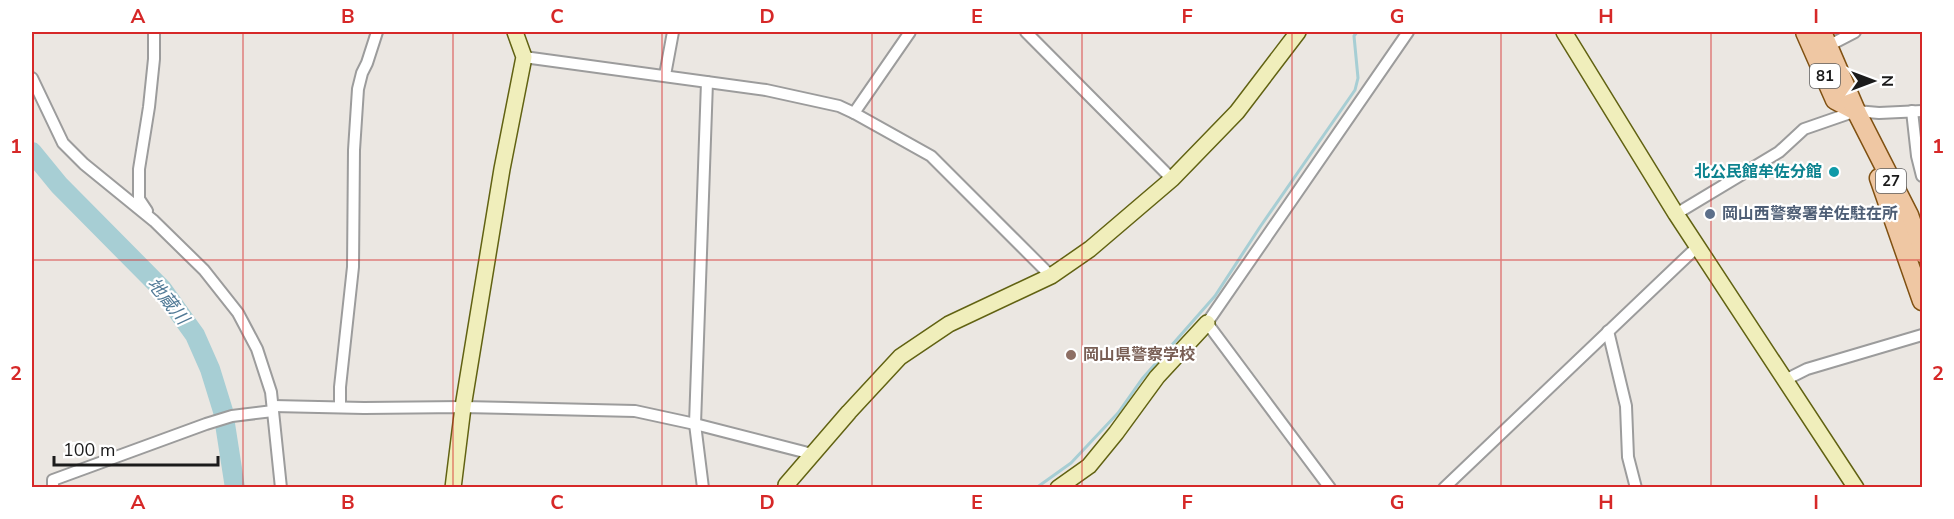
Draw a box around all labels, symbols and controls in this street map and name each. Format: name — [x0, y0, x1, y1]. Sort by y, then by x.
text: A — [131, 3, 146, 30]
text: B — [341, 3, 355, 30]
text: C — [550, 3, 564, 30]
text: D — [759, 3, 775, 30]
text: E — [971, 3, 983, 30]
text: F — [1181, 3, 1193, 30]
text: G — [1390, 3, 1404, 30]
text: H — [1598, 3, 1614, 30]
text: I — [1813, 3, 1819, 30]
north arrow — [1843, 51, 1903, 111]
road number: 81 — [1810, 64, 1840, 88]
text: N — [1876, 75, 1898, 87]
text: 1 — [10, 133, 22, 160]
text: 1 — [1932, 133, 1944, 160]
place label: 北公民館牟佐分館 — [1694, 161, 1822, 183]
marker: 北公民館牟佐分館 — [1827, 165, 1841, 179]
road number: 27 — [1876, 169, 1906, 193]
place label: 岡山西警察署牟佐駐在所 — [1722, 203, 1898, 225]
marker: 岡山西警察署牟佐駐在所 — [1703, 207, 1717, 221]
water label: 地蔵川 — [142, 272, 196, 331]
place label: 岡山県警察学校 — [1083, 344, 1195, 366]
marker: 岡山県警察学校 — [1064, 348, 1078, 362]
text: 2 — [10, 360, 22, 387]
text: 2 — [1932, 360, 1944, 387]
scale bar — [54, 429, 218, 467]
text: 100 m — [63, 438, 115, 462]
text: A — [131, 489, 146, 516]
text: B — [341, 489, 355, 516]
text: C — [550, 489, 564, 516]
text: D — [759, 489, 775, 516]
text: E — [971, 489, 983, 516]
text: F — [1181, 489, 1193, 516]
text: G — [1390, 489, 1404, 516]
text: H — [1598, 489, 1614, 516]
text: I — [1813, 489, 1819, 516]

